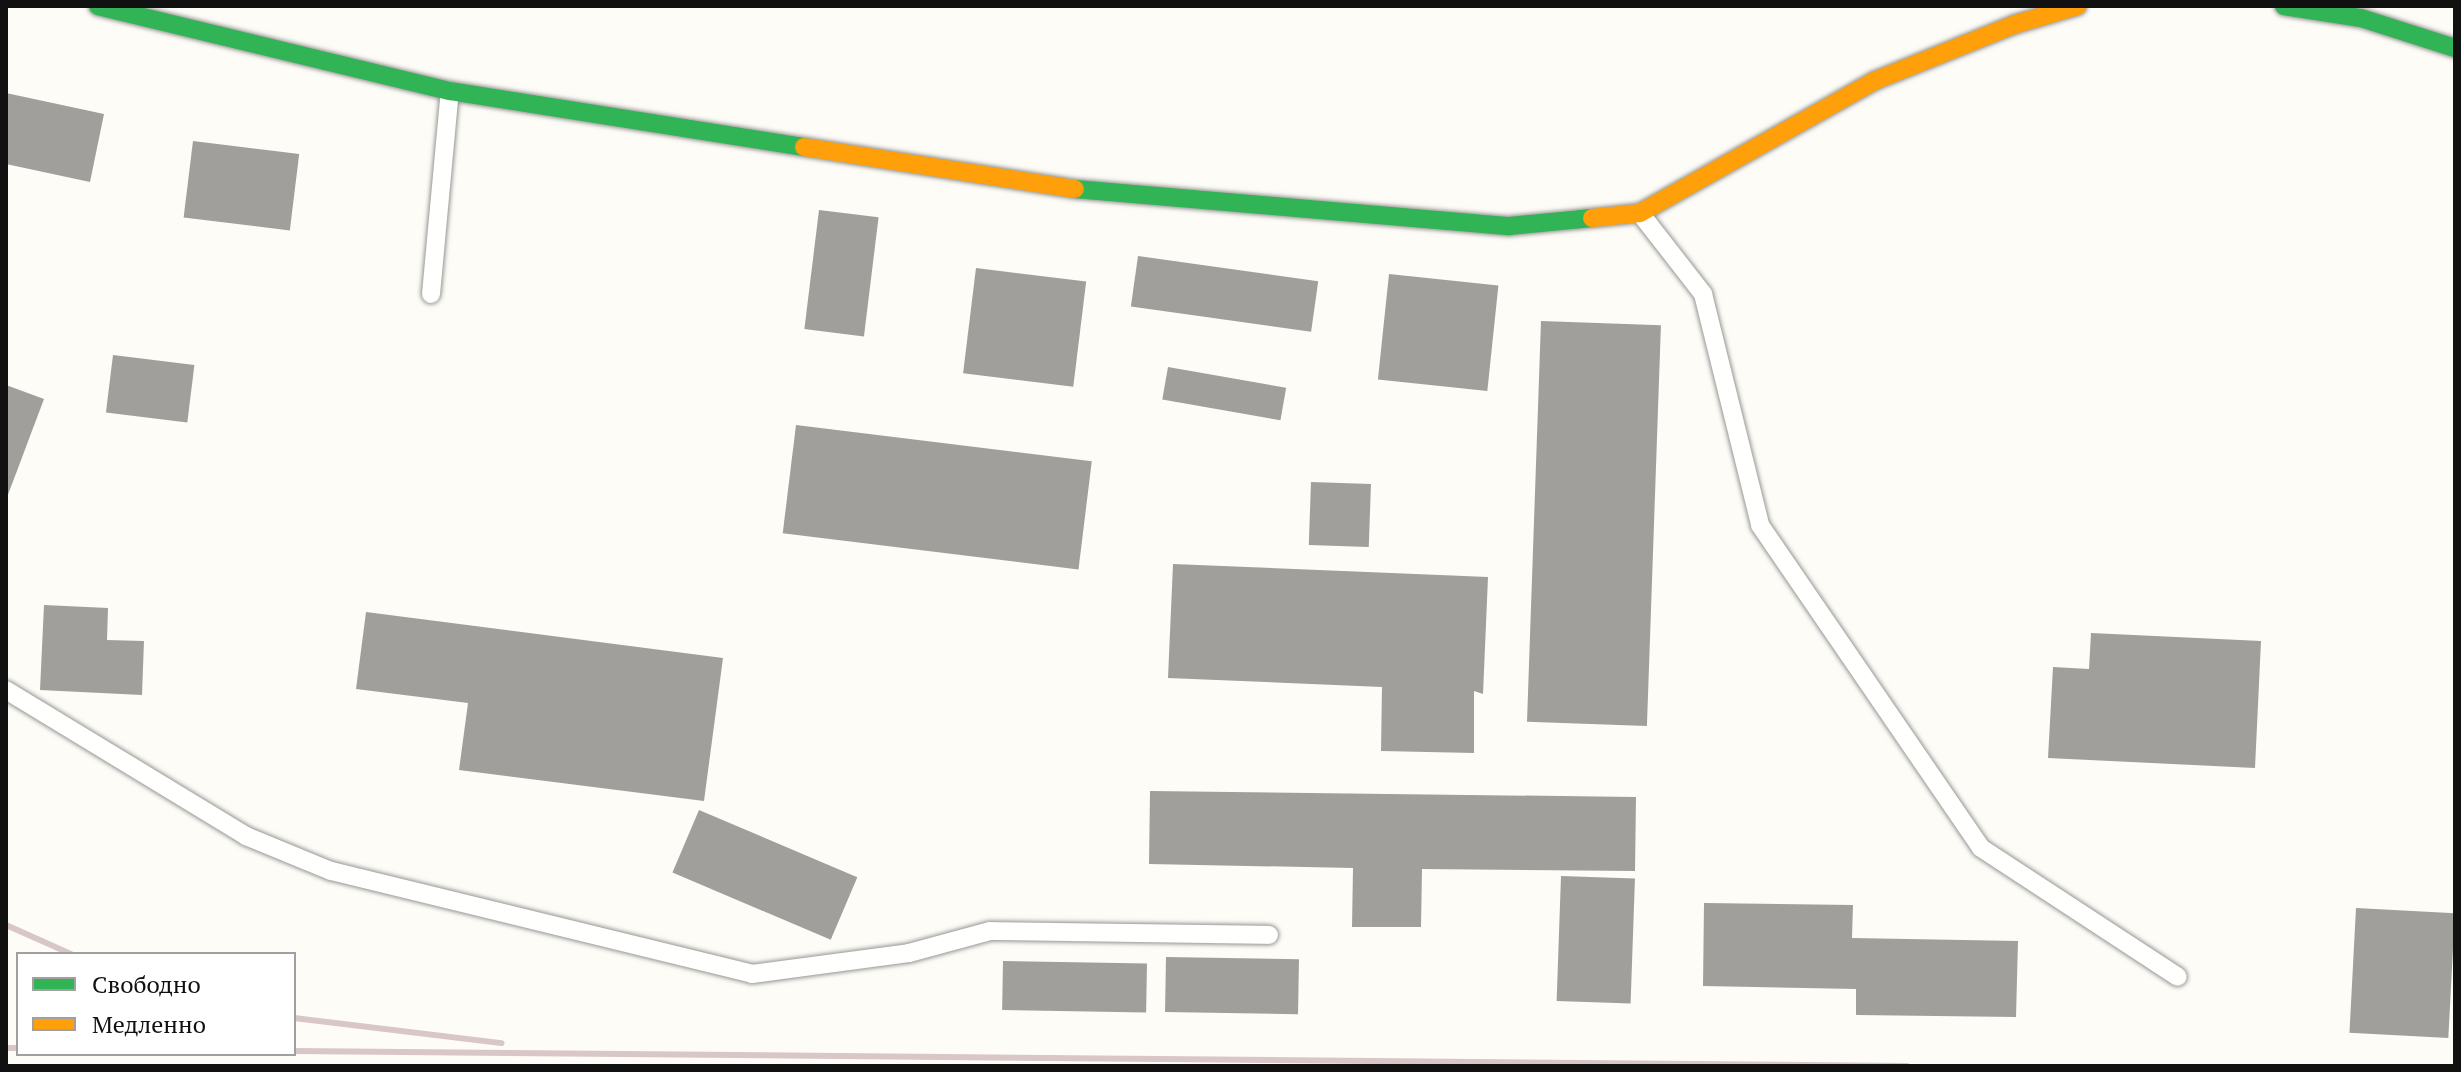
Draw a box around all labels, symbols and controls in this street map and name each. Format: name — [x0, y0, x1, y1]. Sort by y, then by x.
legend — [16, 952, 296, 1056]
text: Свободно — [92, 968, 201, 1000]
text: Медленно — [92, 1008, 206, 1040]

